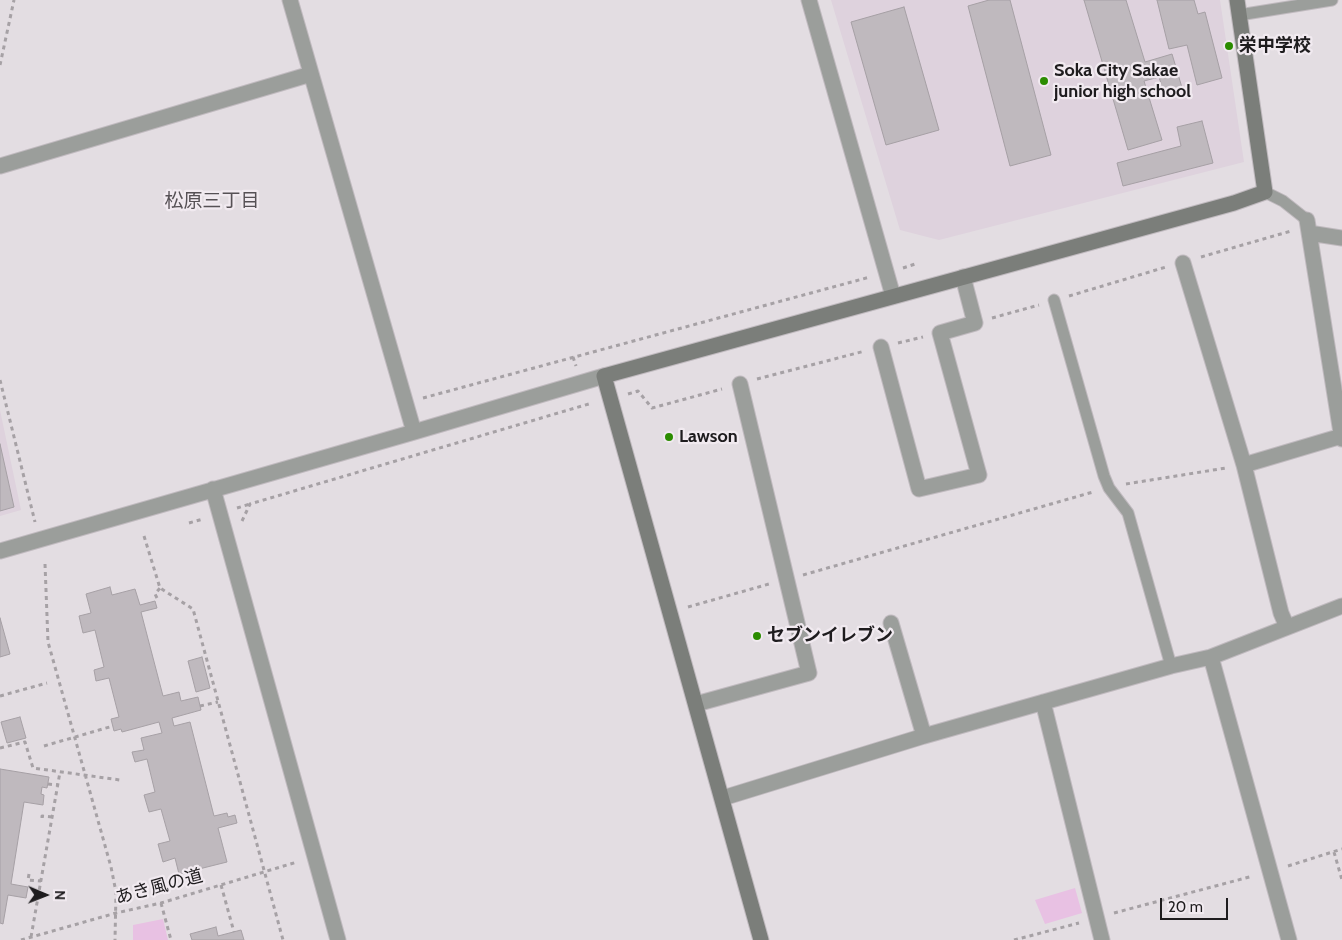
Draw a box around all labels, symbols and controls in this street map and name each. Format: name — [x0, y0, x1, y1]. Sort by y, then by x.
place label: 栄中学校 — [1239, 35, 1311, 57]
marker: 栄中学校 — [1223, 40, 1235, 52]
place label: Soka City Sakae junior high school — [1054, 60, 1191, 102]
marker: Soka City Sakae junior high school — [1038, 75, 1050, 87]
district label: 松原三丁目 — [165, 190, 259, 212]
place label: Lawson — [679, 426, 738, 448]
marker: Lawson — [663, 431, 675, 443]
place label: セブンイレブン — [767, 625, 893, 647]
marker: セブンイレブン — [751, 630, 763, 642]
street label: あき風の道 — [113, 865, 205, 909]
north arrow — [20, 870, 70, 920]
scale bar — [1162, 888, 1230, 920]
text: N — [51, 890, 69, 900]
text: 20 m — [1168, 898, 1203, 916]

